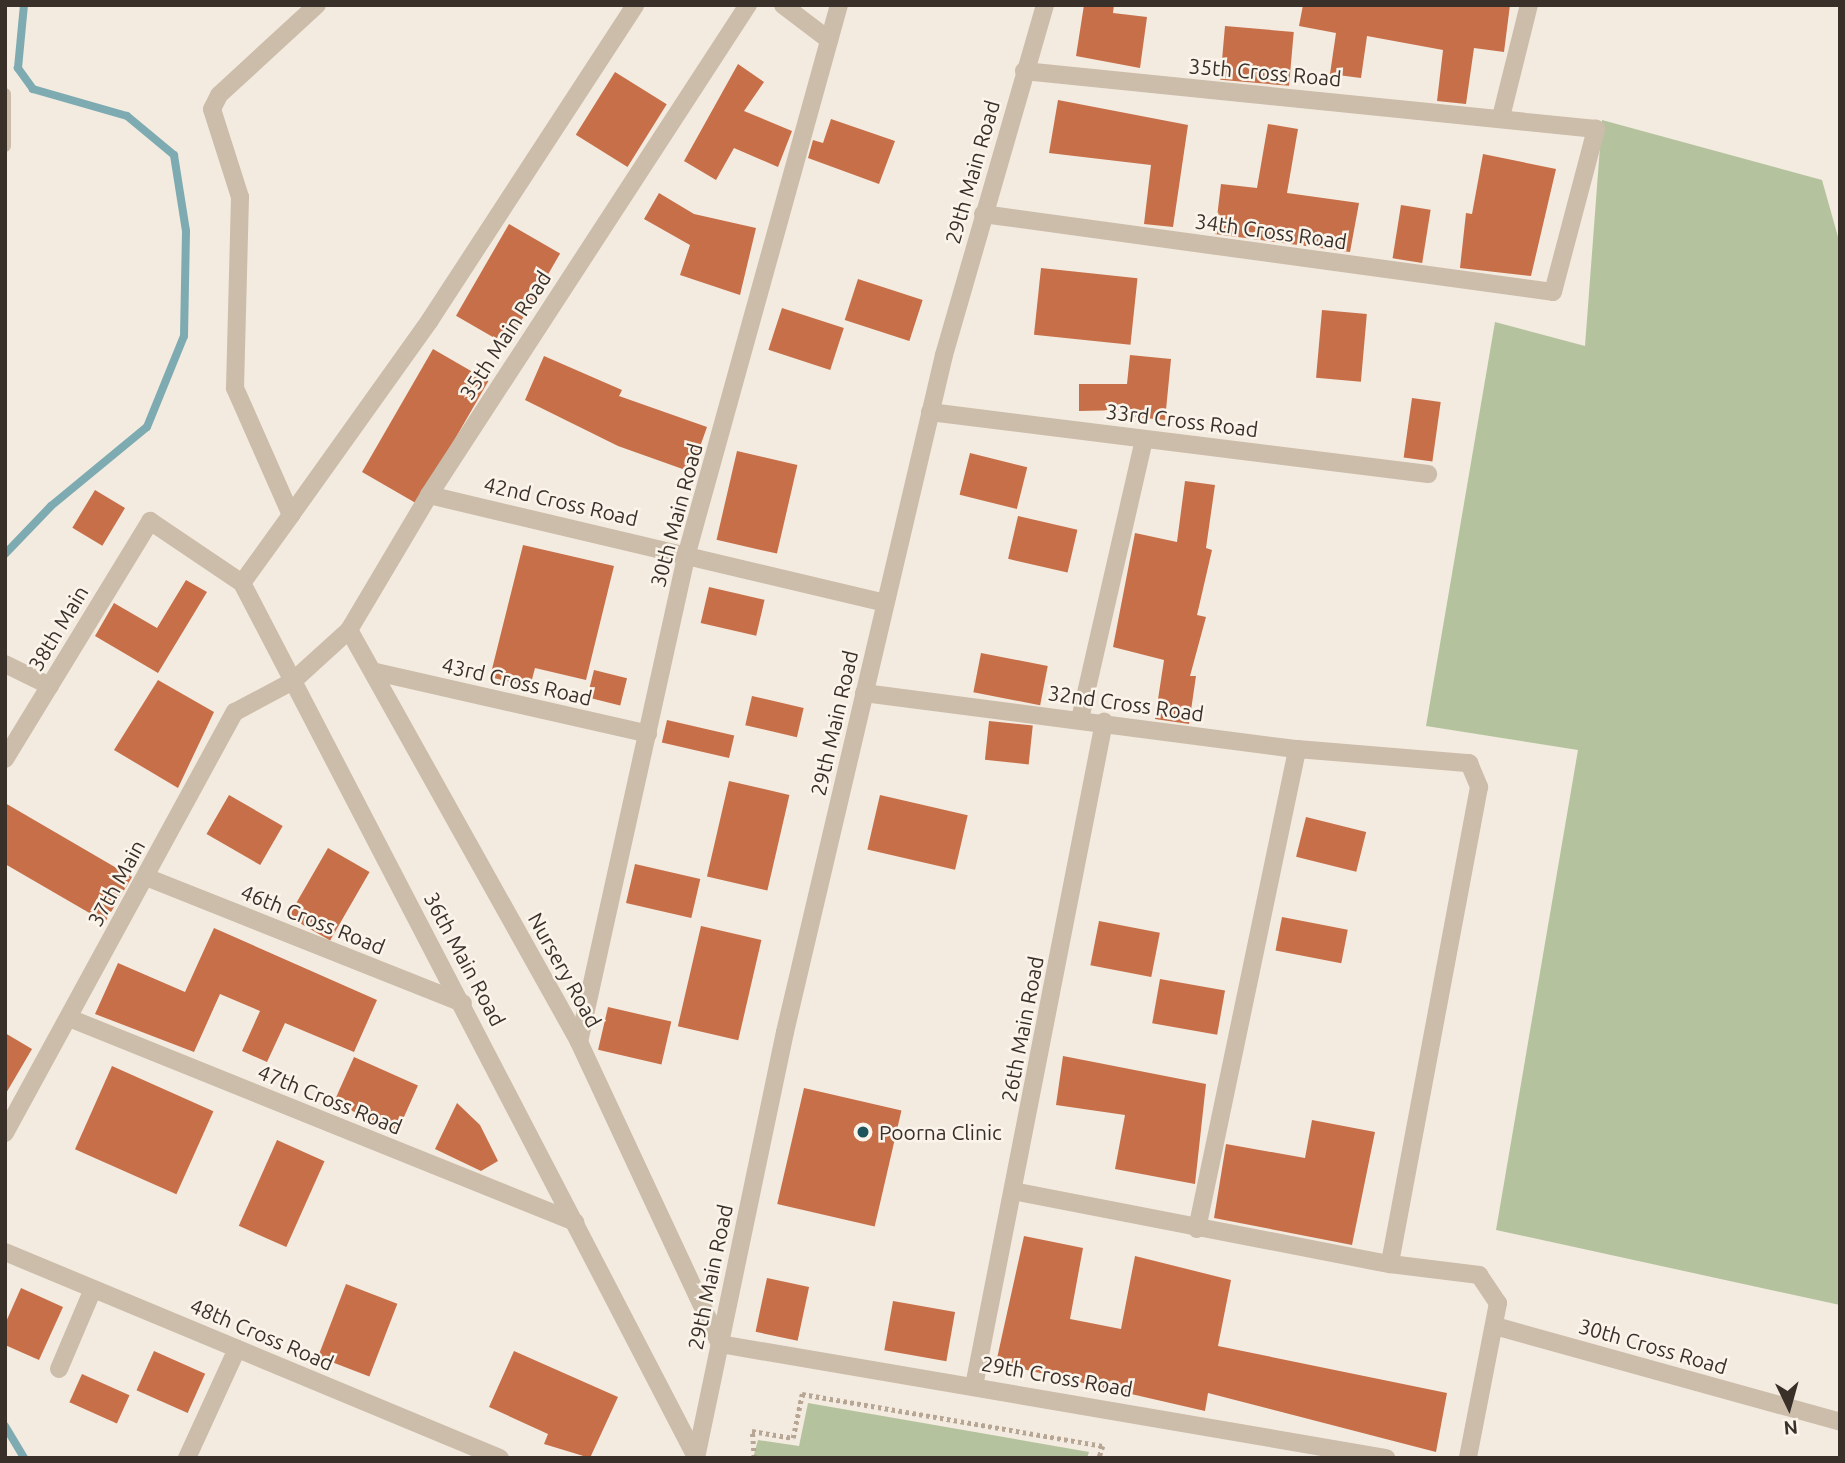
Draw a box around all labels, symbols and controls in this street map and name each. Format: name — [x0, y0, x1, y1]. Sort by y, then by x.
street label: 35th Cross Road — [1188, 53, 1342, 91]
street label: 29th Main Road — [939, 97, 1005, 247]
street label: 34th Cross Road — [1193, 208, 1349, 254]
street label: 35th Main Road — [454, 266, 556, 404]
street label: 33rd Cross Road — [1104, 398, 1260, 442]
street label: 30th Main Road — [645, 440, 707, 590]
street label: 42nd Cross Road — [482, 471, 640, 531]
street label: 38th Main — [23, 581, 93, 675]
street label: 29th Main Road — [805, 648, 863, 798]
street label: 43rd Cross Road — [440, 651, 594, 711]
street label: 32nd Cross Road — [1046, 680, 1206, 726]
street label: 37th Main — [82, 835, 150, 931]
street label: 46th Cross Road — [237, 879, 389, 959]
street label: 36th Main Road — [419, 888, 511, 1030]
street label: Nursery Road — [523, 908, 607, 1032]
street label: 26th Main Road — [996, 954, 1048, 1104]
street label: 47th Cross Road — [254, 1059, 406, 1139]
place label: Poorna Clinic — [879, 1119, 1002, 1145]
marker: Poorna Clinic — [853, 1122, 873, 1142]
street label: 29th Main Road — [682, 1202, 738, 1352]
street label: 48th Cross Road — [187, 1292, 337, 1376]
street label: 30th Cross Road — [1576, 1313, 1730, 1379]
street label: 29th Cross Road — [979, 1350, 1135, 1402]
north arrow — [1754, 1372, 1824, 1442]
text: N — [1783, 1416, 1799, 1439]

